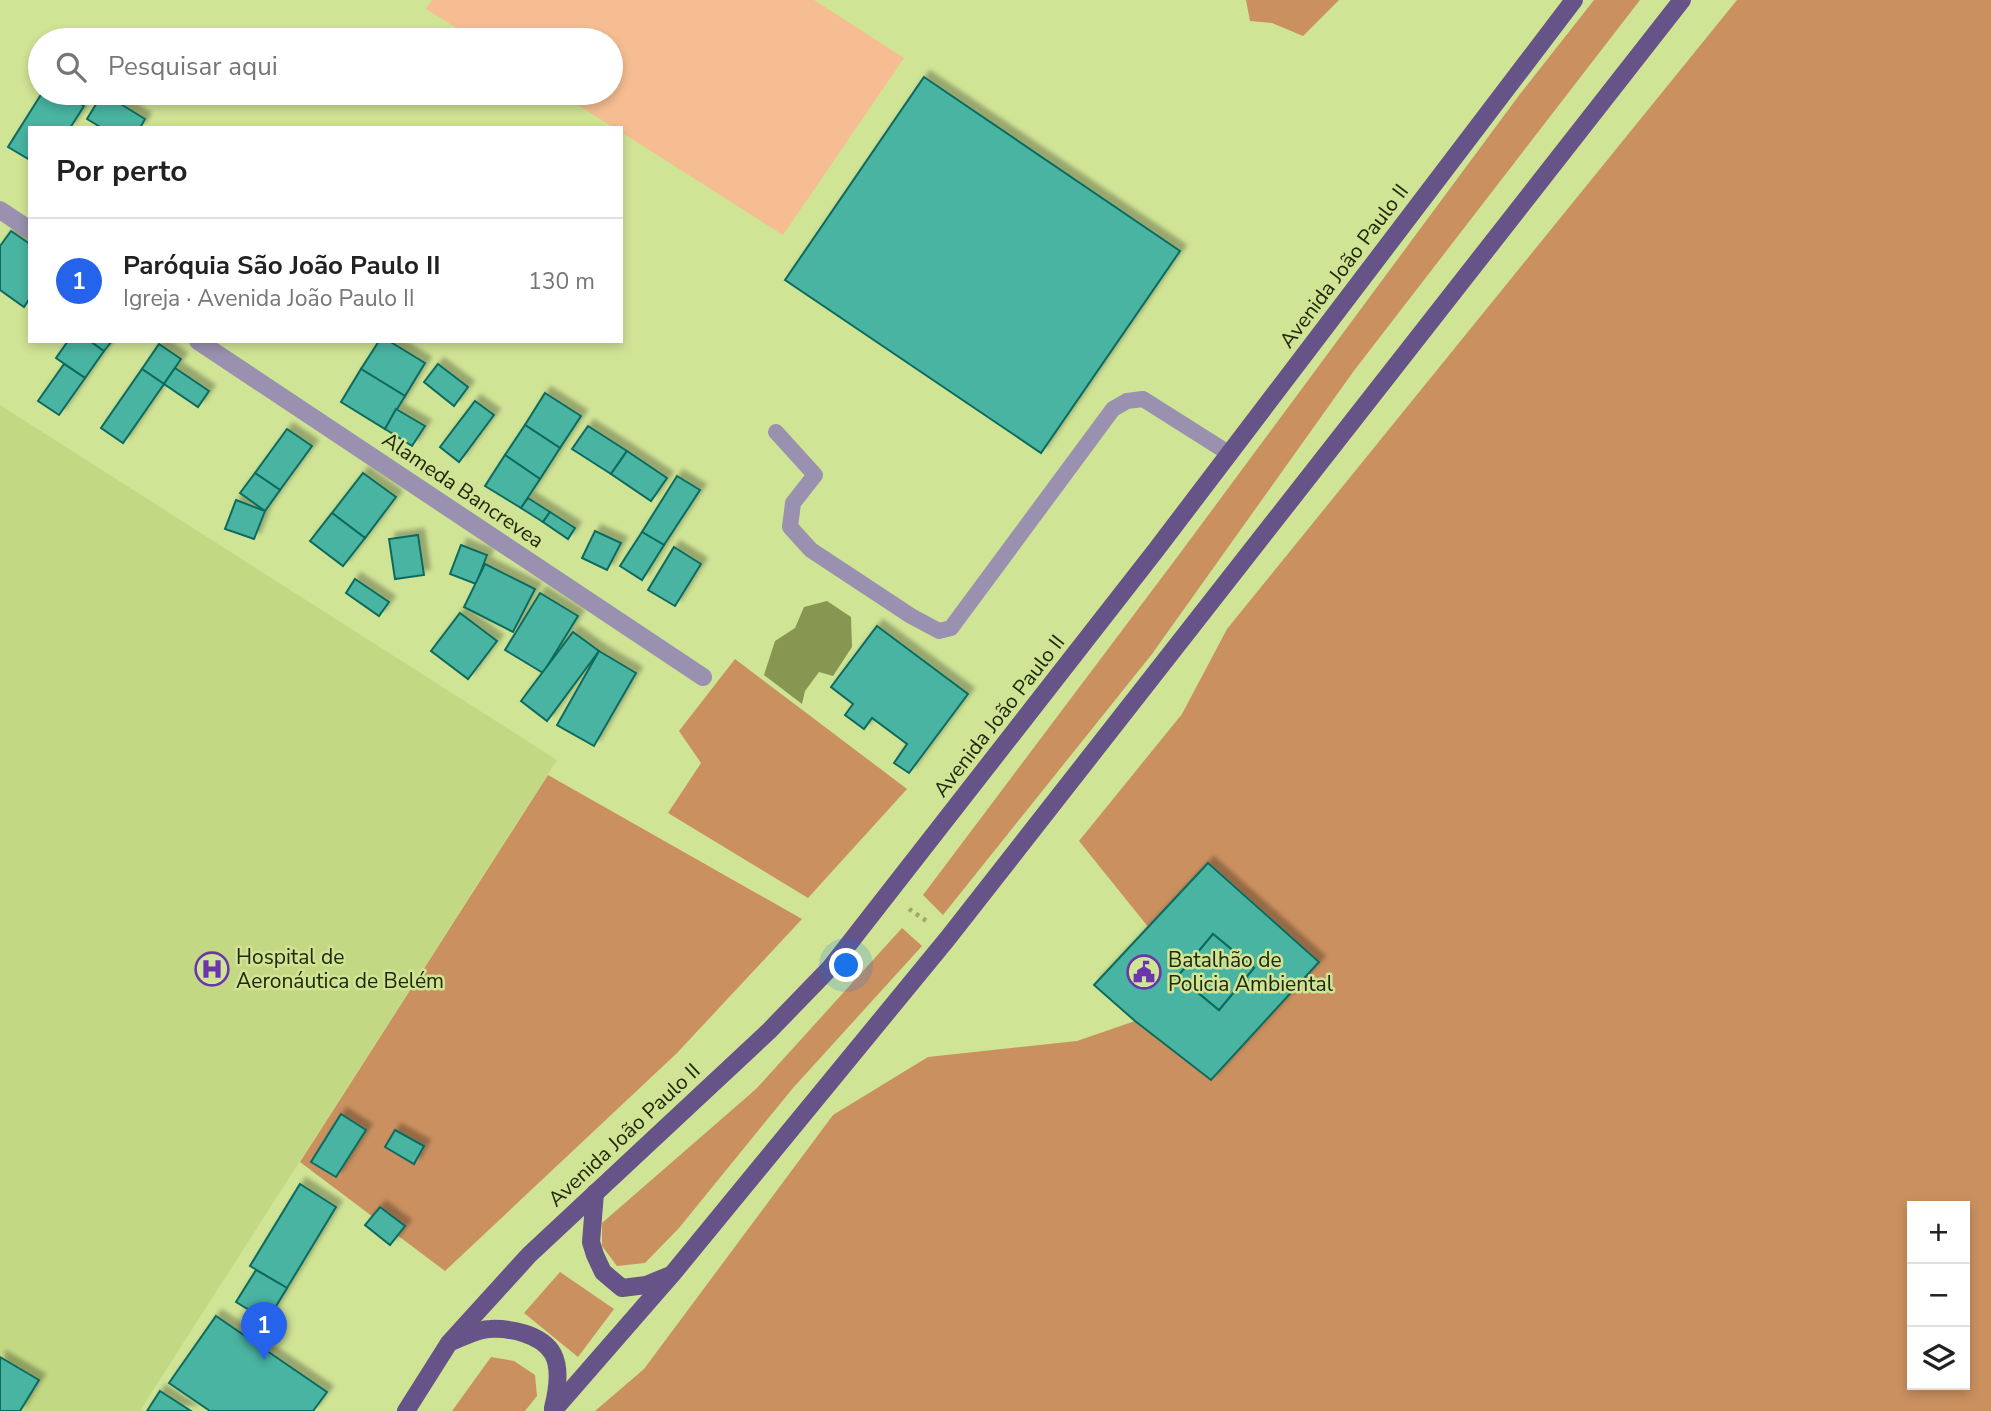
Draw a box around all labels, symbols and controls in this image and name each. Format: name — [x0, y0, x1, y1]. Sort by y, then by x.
search box — [28, 28, 623, 105]
icon: search — [52, 48, 90, 86]
text: Pesquisar aqui — [108, 49, 278, 84]
text: Por perto — [56, 151, 187, 192]
street label: Avenida João Paulo II — [1273, 178, 1415, 354]
text: Paróquia São João Paulo II — [123, 248, 441, 283]
text: 1 — [72, 266, 86, 297]
text: 130 m — [528, 266, 595, 297]
text: Igreja · Avenida João Paulo II — [123, 283, 415, 314]
street label: Alameda Bancrevea — [377, 426, 549, 554]
street label: Avenida João Paulo II — [927, 629, 1071, 803]
place label: Hospital de Aeronáutica de Belém — [236, 943, 444, 995]
place label: Batalhão de Policia Ambiental — [1168, 946, 1334, 998]
your location — [829, 948, 863, 982]
hospital icon: Hospital de Aeronáutica de Belém — [193, 950, 231, 988]
public building icon: Batalhão de Policia Ambiental — [1125, 953, 1163, 991]
street label: Avenida João Paulo II — [542, 1057, 706, 1213]
map controls — [1907, 1201, 1970, 1390]
button: + — [1907, 1201, 1970, 1264]
button: − — [1907, 1264, 1970, 1327]
pin: 1 — [241, 1302, 287, 1360]
button: layers — [1907, 1327, 1970, 1390]

